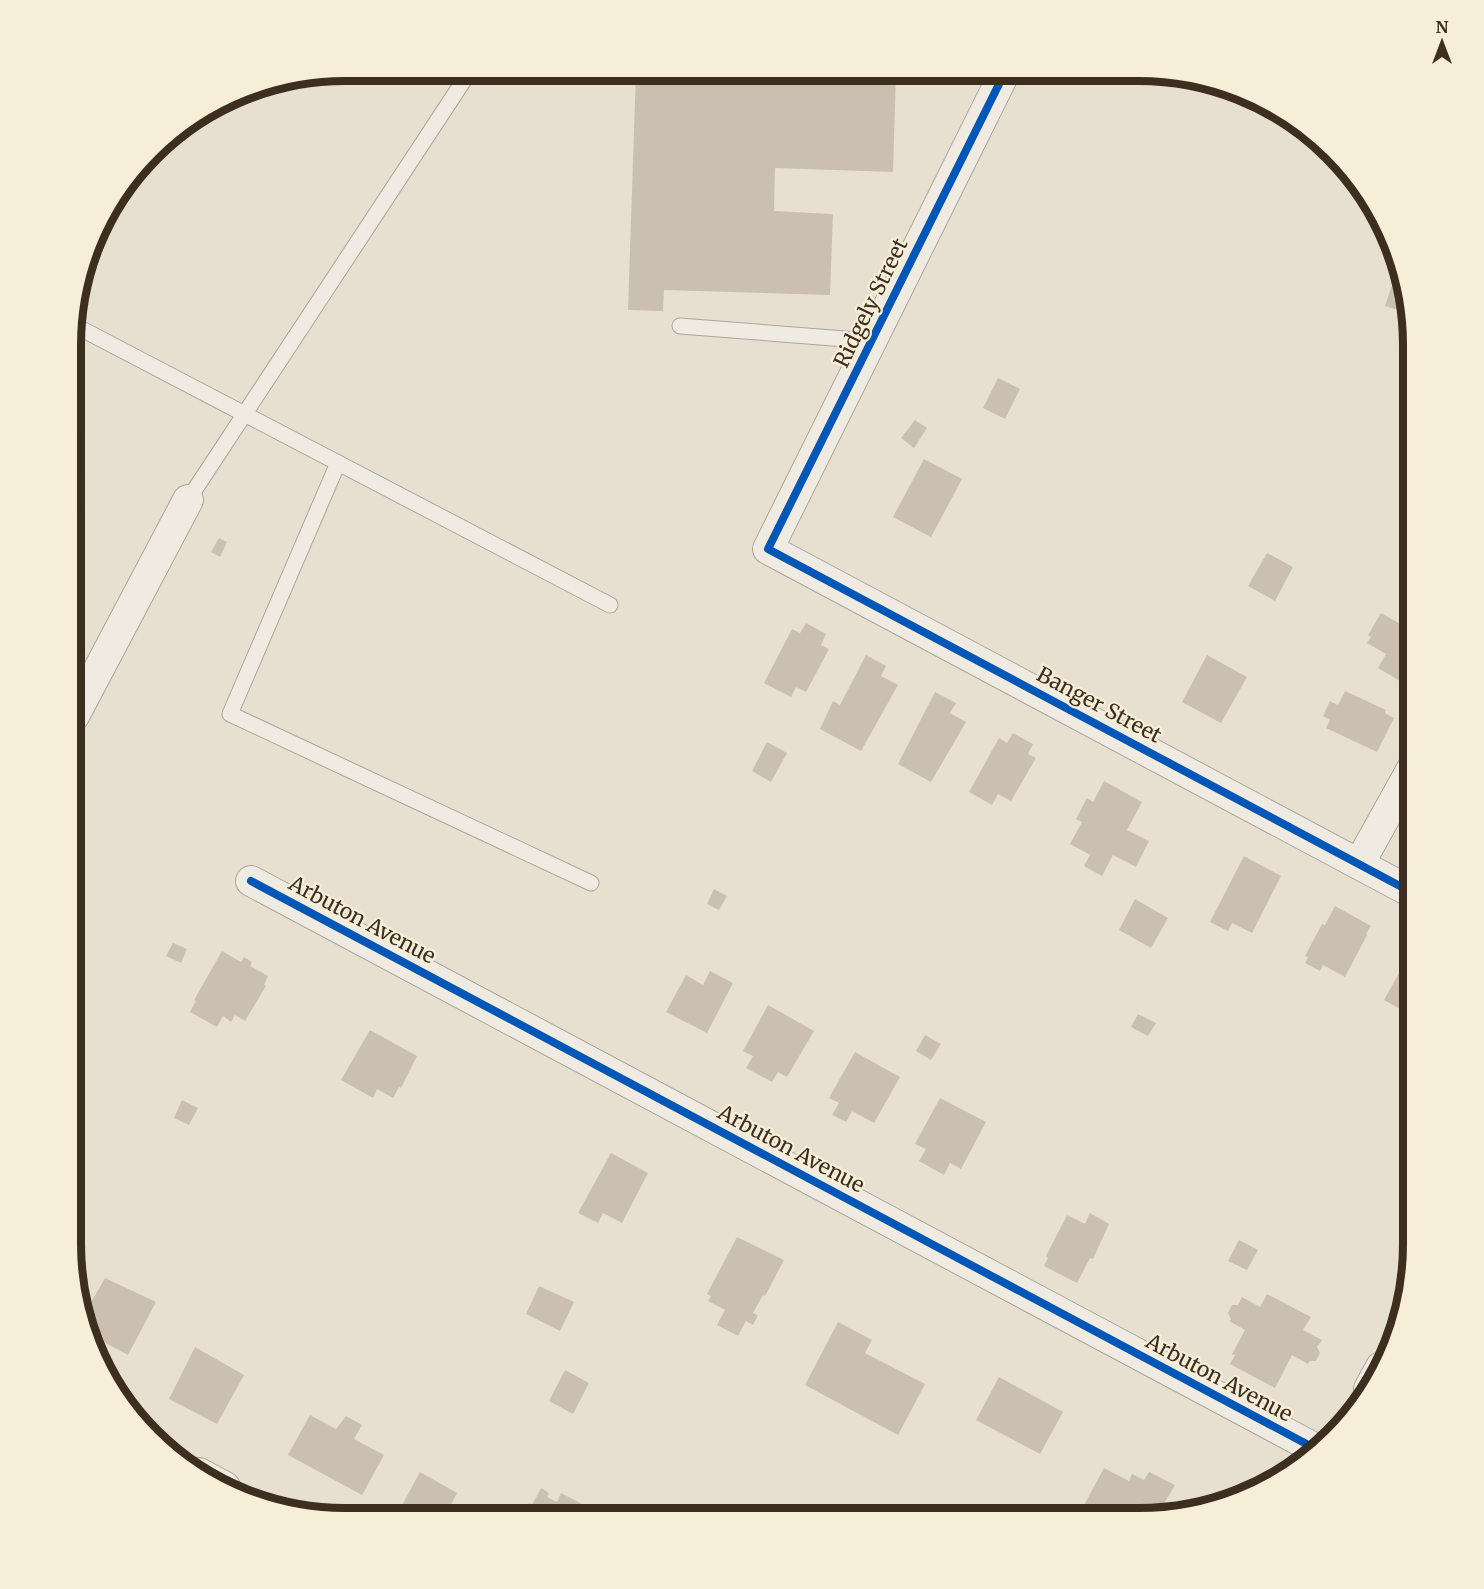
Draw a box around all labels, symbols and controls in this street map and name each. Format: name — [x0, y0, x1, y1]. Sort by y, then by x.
north arrow — [1412, 12, 1472, 72]
text: N — [1436, 17, 1449, 37]
street label: Ridgely Street — [828, 234, 914, 372]
street label: Banger Street — [1032, 660, 1166, 749]
street label: Arbuton Avenue — [283, 869, 440, 970]
street label: Arbuton Avenue — [712, 1098, 869, 1199]
street label: Arbuton Avenue — [1140, 1327, 1297, 1428]

